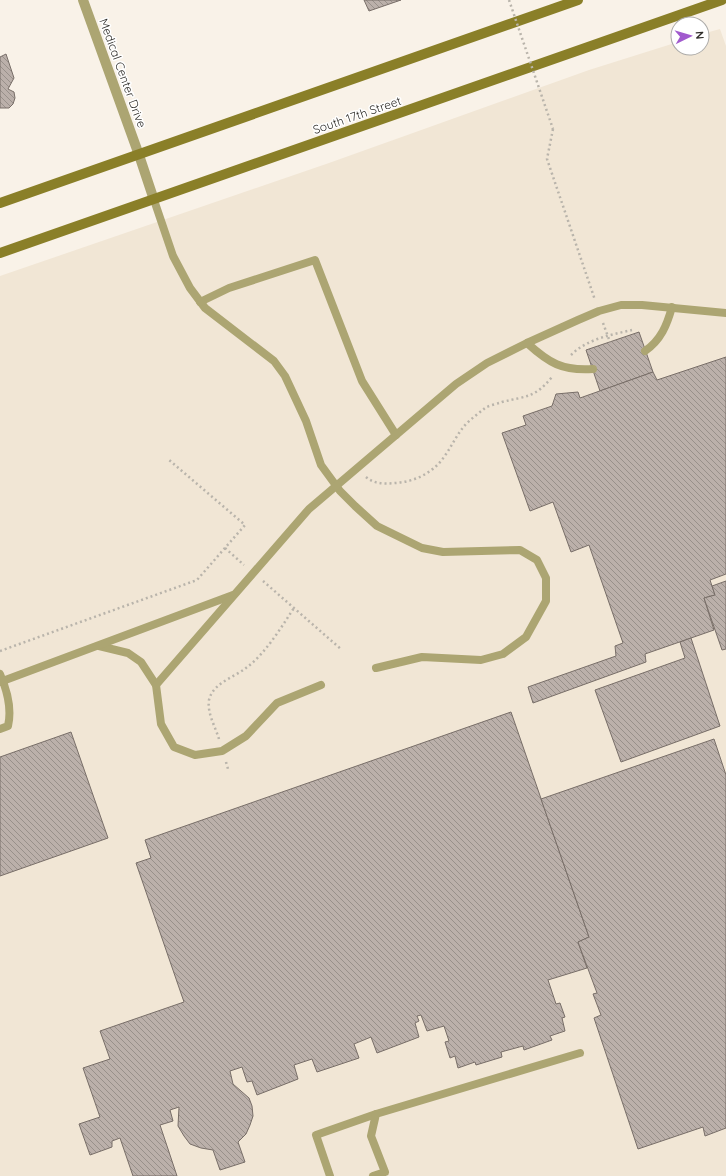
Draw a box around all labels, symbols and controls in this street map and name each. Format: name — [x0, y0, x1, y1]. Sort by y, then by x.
street label: Medical Center Drive — [96, 16, 150, 130]
north arrow — [670, 16, 710, 56]
text: N — [693, 30, 707, 40]
street label: South 17th Street — [311, 93, 403, 137]

